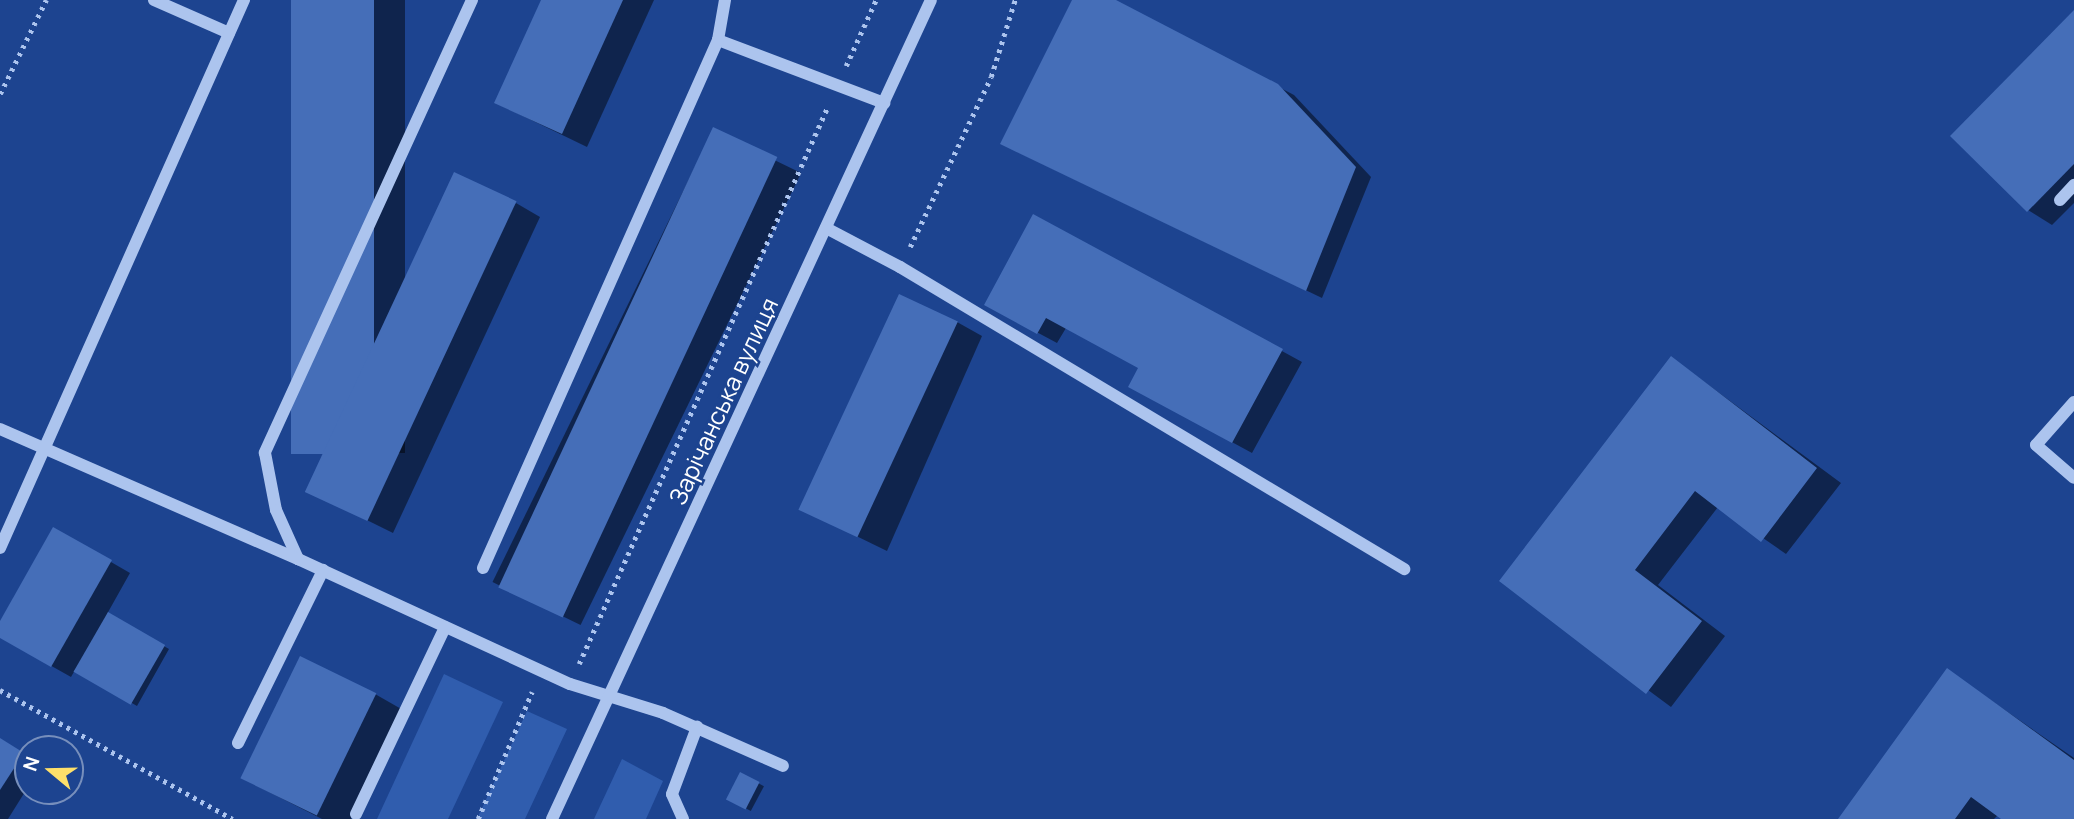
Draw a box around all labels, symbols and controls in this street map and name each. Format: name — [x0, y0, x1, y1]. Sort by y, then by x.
street label: Зарічанська вулиця — [662, 293, 784, 509]
north arrow — [14, 735, 84, 805]
text: N — [17, 753, 46, 775]

